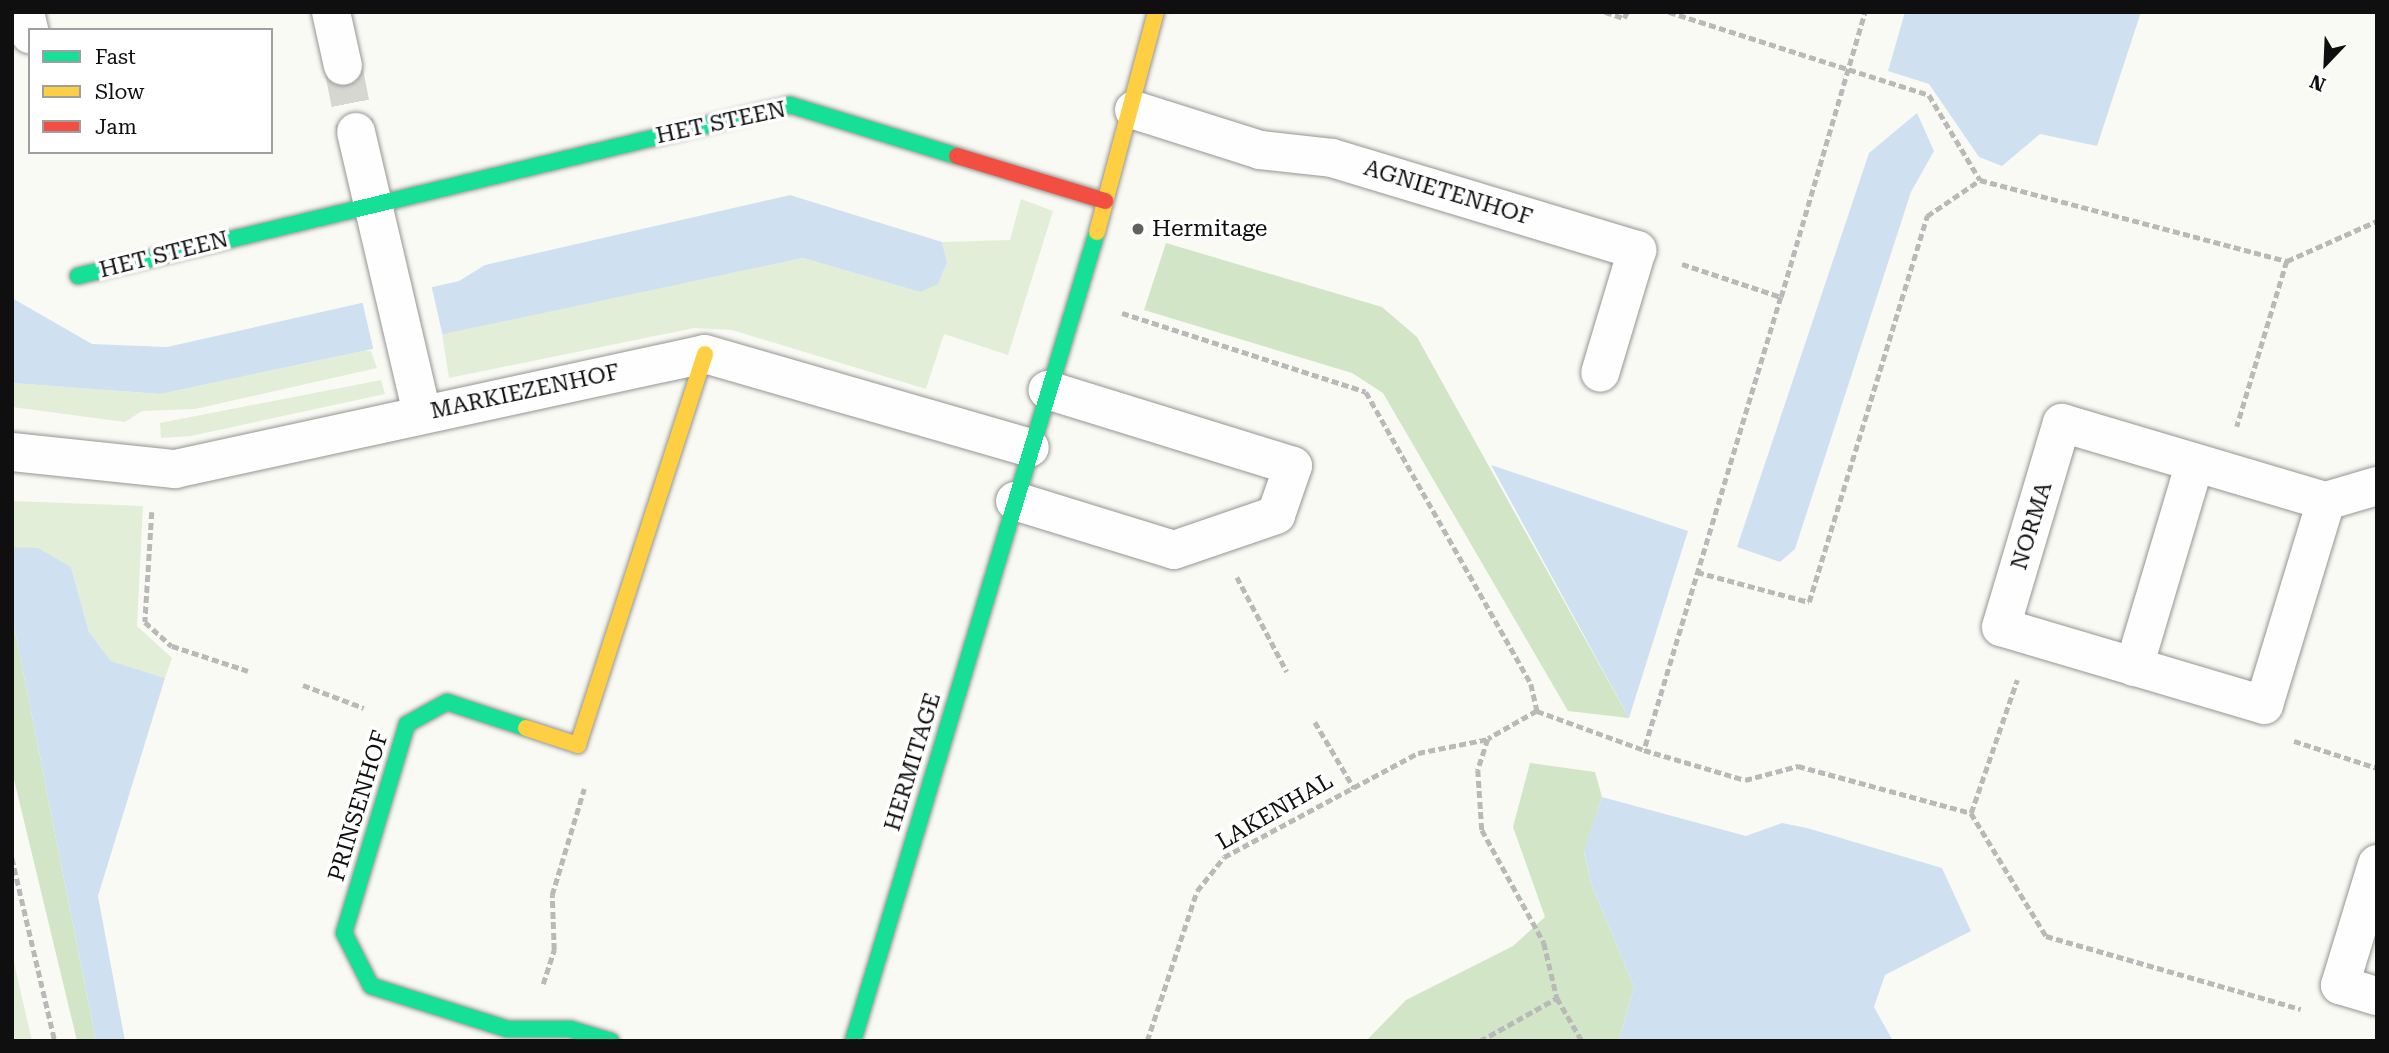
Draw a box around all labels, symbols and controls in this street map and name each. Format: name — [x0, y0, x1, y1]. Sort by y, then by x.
legend — [28, 28, 273, 154]
north arrow — [2291, 28, 2361, 98]
text: Fast — [95, 45, 136, 69]
text: N — [2306, 69, 2329, 96]
text: Slow — [95, 80, 144, 104]
street label: HET STEEN — [654, 96, 788, 150]
text: Jam — [95, 115, 137, 139]
street label: AGNIETENHOF — [1360, 154, 1536, 232]
place label: Hermitage — [1152, 215, 1267, 243]
marker: Hermitage — [1130, 221, 1146, 237]
street label: HET STEEN — [97, 226, 231, 284]
street label: MARKIEZENHOF — [428, 358, 622, 426]
street label: NORMA — [2006, 479, 2058, 573]
street label: HERMITAGE — [879, 690, 947, 834]
street label: PRINSENHOF — [323, 727, 395, 885]
street label: LAKENHAL — [1212, 768, 1338, 856]

